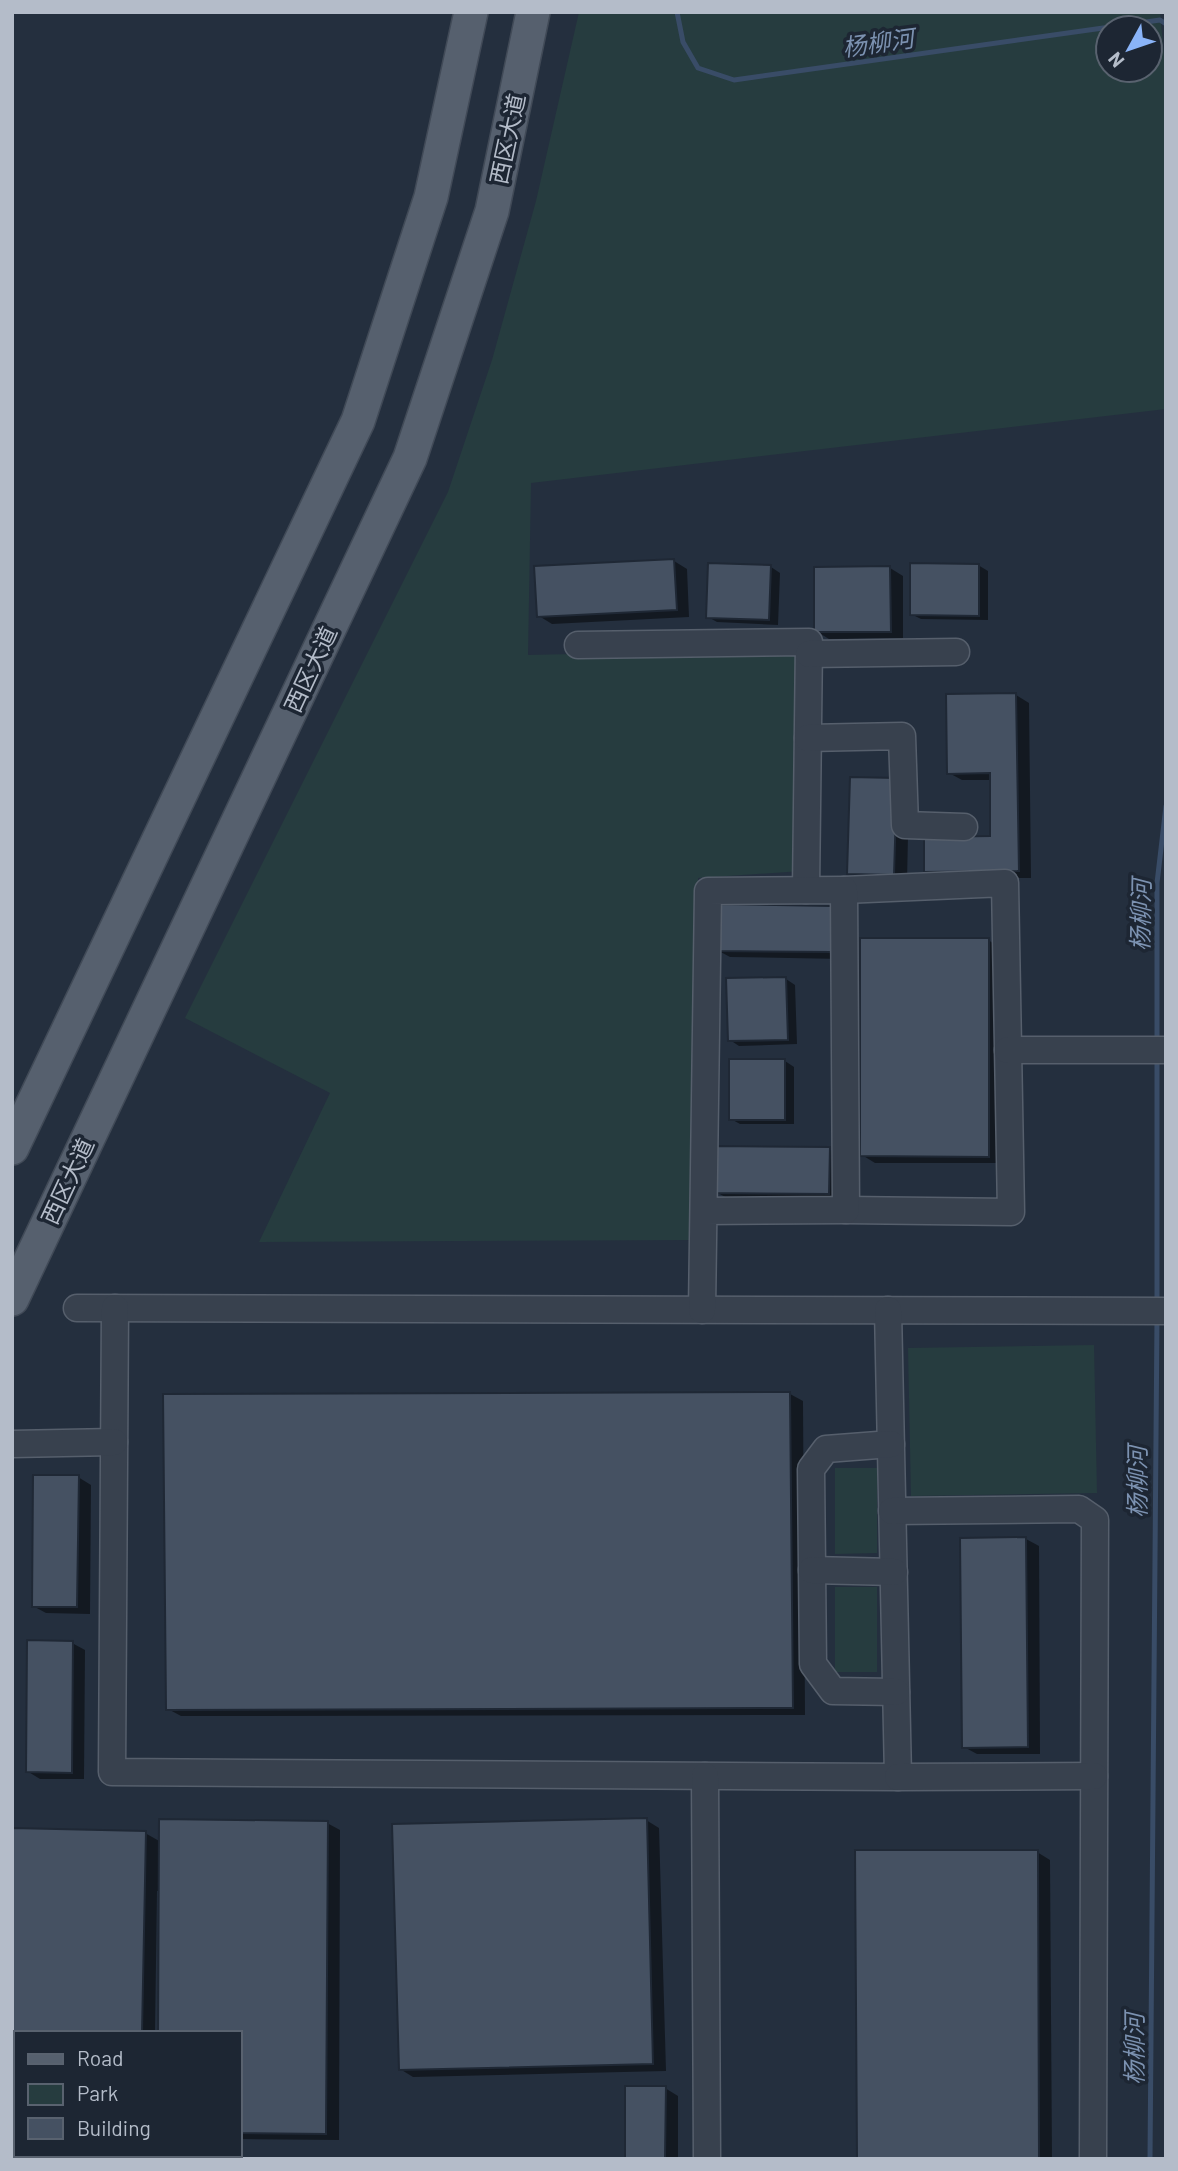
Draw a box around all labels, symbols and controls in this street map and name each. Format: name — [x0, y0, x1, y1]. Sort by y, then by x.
north arrow — [1094, 14, 1164, 84]
water label: 杨柳河 — [840, 22, 920, 61]
text: N — [1103, 48, 1128, 72]
street label: 西区大道 — [484, 91, 530, 187]
street label: 西区大道 — [278, 621, 342, 717]
water label: 杨柳河 — [1125, 875, 1155, 951]
street label: 西区大道 — [35, 1133, 99, 1229]
water label: 杨柳河 — [1122, 1442, 1151, 1518]
water label: 杨柳河 — [1119, 2009, 1148, 2085]
legend — [14, 2031, 242, 2157]
text: Road — [77, 2045, 123, 2070]
text: Park — [77, 2080, 118, 2105]
text: Building — [77, 2115, 151, 2140]

